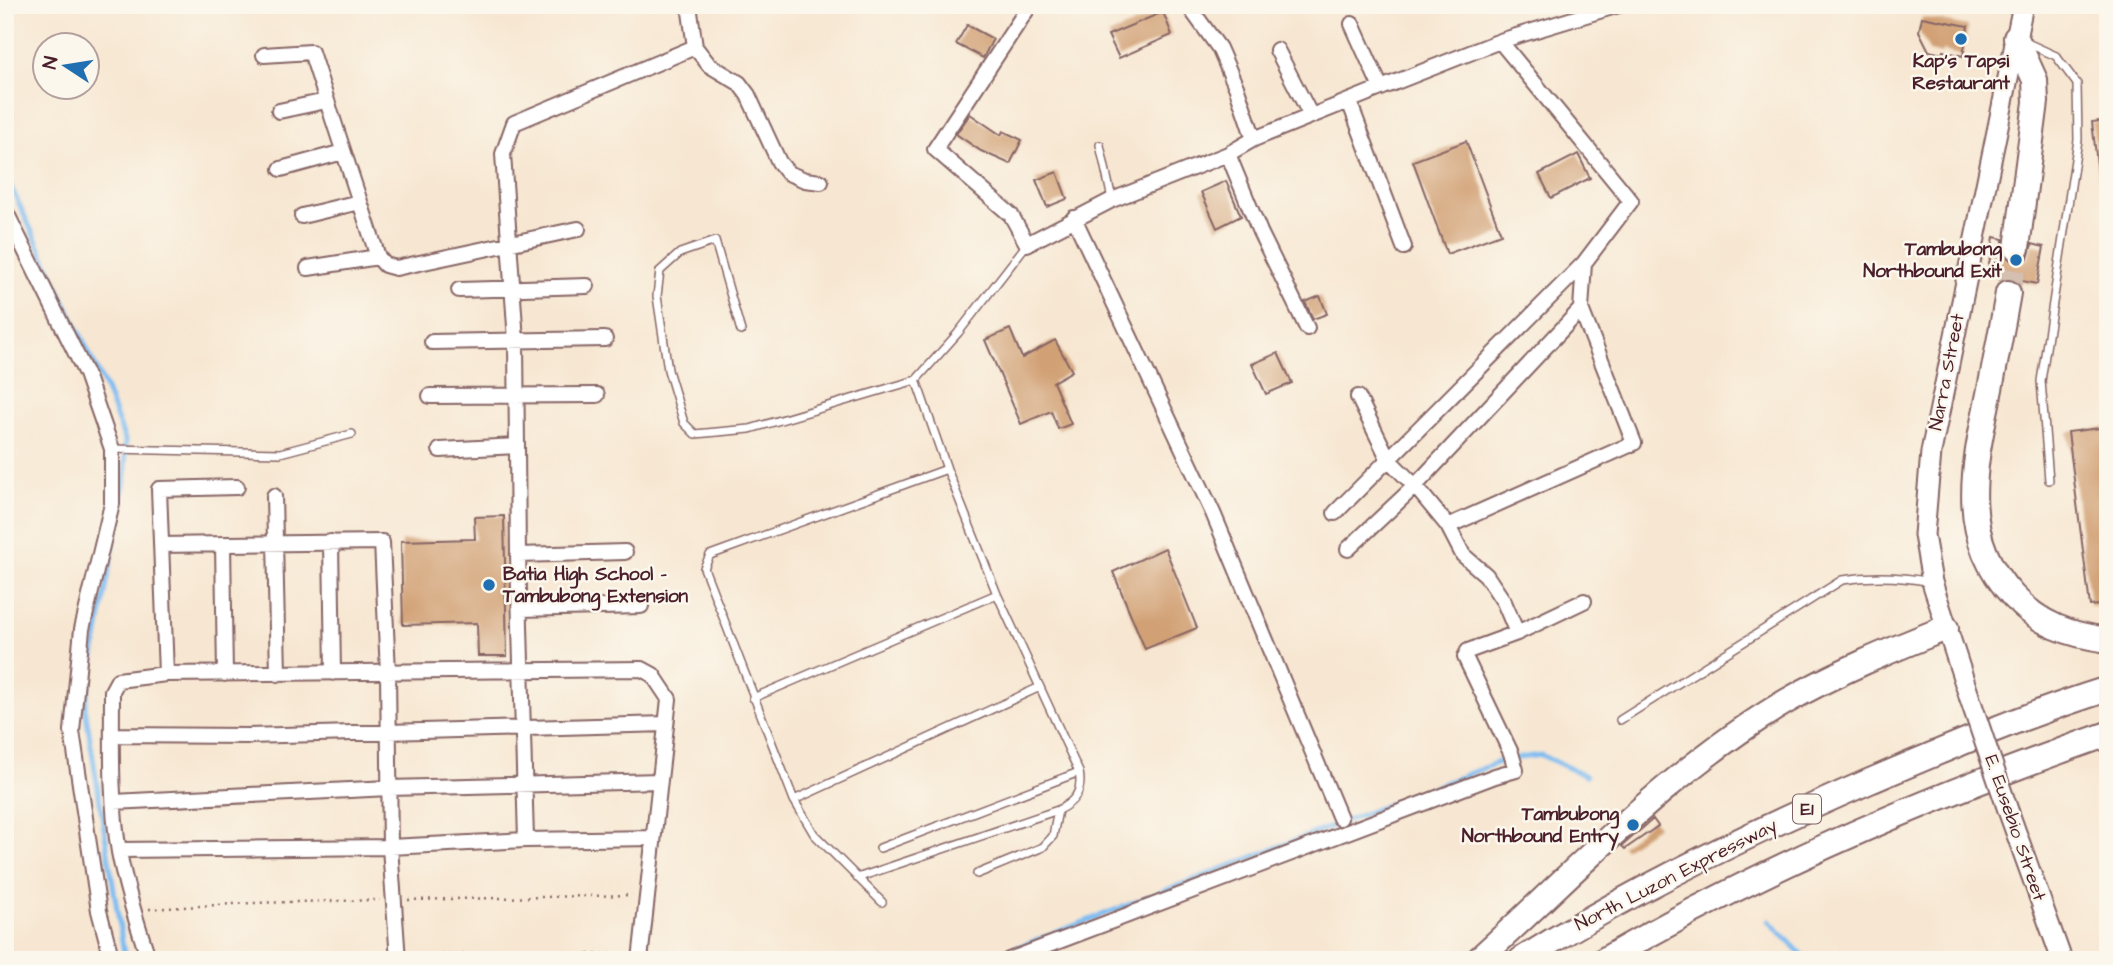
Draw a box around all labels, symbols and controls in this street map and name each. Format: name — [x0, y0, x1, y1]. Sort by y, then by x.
marker: Kap's Tapsi Restaurant — [1953, 31, 1969, 47]
north arrow — [32, 32, 102, 102]
place label: Kap's Tapsi Restaurant — [1912, 48, 2010, 97]
text: N — [36, 54, 65, 71]
place label: Tambubong Northbound Exit — [1863, 236, 2002, 285]
marker: Tambubong Northbound Exit — [2008, 252, 2024, 268]
street label: Narra Street — [1922, 311, 1972, 433]
place label: Batia High School - Tambubong Extension — [502, 561, 689, 611]
marker: Batia High School - Tambubong Extension — [481, 577, 497, 593]
street label: E. Eusebio Street — [1977, 751, 2053, 905]
road number: E1 — [1793, 794, 1821, 824]
place label: Tambubong Northbound Entry — [1462, 801, 1620, 851]
street label: North Luzon Expressway — [1570, 812, 1783, 939]
marker: Tambubong Northbound Entry — [1625, 817, 1641, 833]

